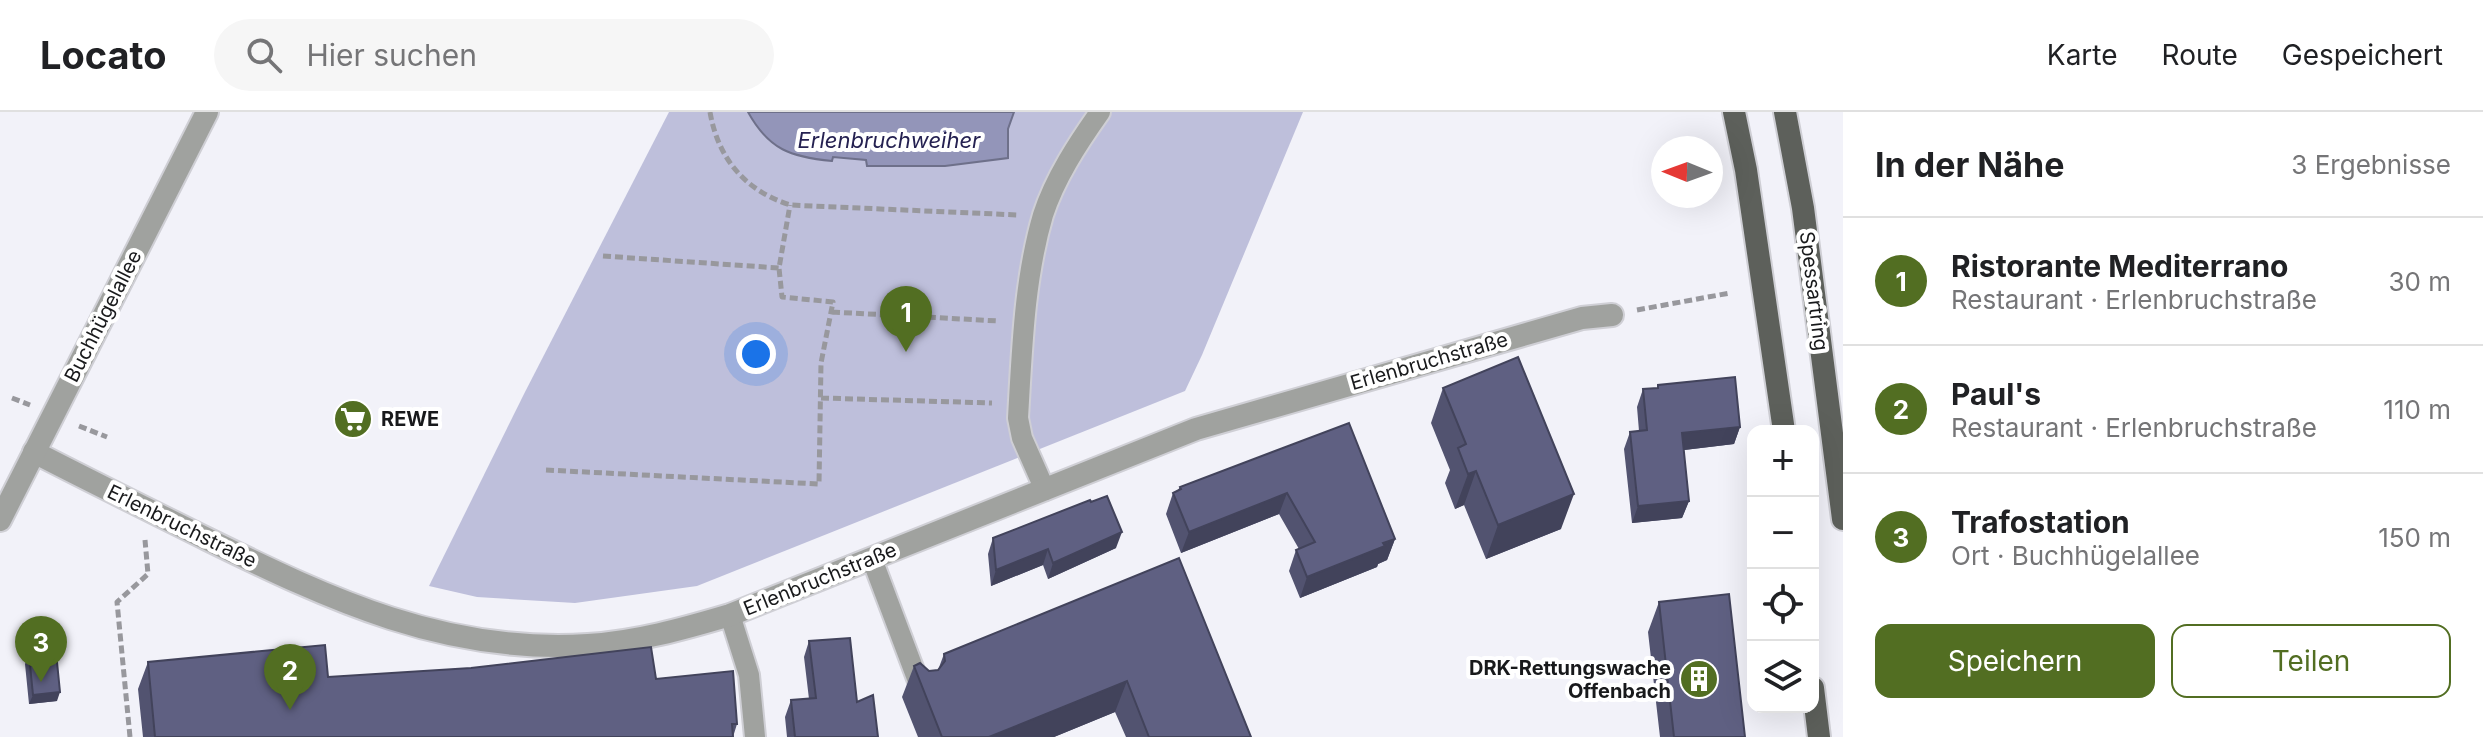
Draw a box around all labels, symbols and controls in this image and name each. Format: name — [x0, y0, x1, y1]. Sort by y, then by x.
search box — [214, 19, 774, 91]
text: Locato — [40, 32, 166, 78]
icon: search — [242, 33, 286, 77]
text: Hier suchen — [306, 37, 477, 73]
text: Karte — [2047, 38, 2118, 72]
text: Route — [2162, 38, 2238, 72]
text: Gespeichert — [2282, 38, 2443, 72]
water label: Erlenbruchweiher — [798, 127, 981, 153]
north arrow — [1651, 136, 1723, 208]
text: In der Nähe — [1875, 144, 2064, 185]
text: 3 Ergebnisse — [2291, 149, 2451, 180]
street label: Spessartring — [1795, 230, 1833, 352]
street label: Buchhügelallee — [59, 246, 147, 386]
text: Ristorante Mediterrano — [1951, 248, 2288, 284]
text: 1 — [1895, 266, 1907, 297]
text: 30 m — [2388, 266, 2451, 297]
text: Restaurant · Erlenbruchstraße — [1951, 284, 2317, 315]
pin: 1 — [880, 286, 932, 352]
street label: Erlenbruchstraße — [1347, 327, 1511, 395]
your location — [736, 334, 776, 374]
text: Paul's — [1951, 376, 2041, 412]
text: 2 — [1893, 394, 1909, 425]
text: 110 m — [2383, 394, 2451, 425]
supermarket icon: REWE — [332, 398, 374, 440]
place label: REWE — [381, 407, 439, 431]
text: Restaurant · Erlenbruchstraße — [1951, 412, 2317, 443]
map controls — [1747, 425, 1819, 713]
button: + — [1747, 425, 1819, 497]
street label: Erlenbruchstraße — [104, 480, 260, 572]
button: − — [1747, 497, 1819, 569]
text: Trafostation — [1951, 504, 2130, 540]
text: 3 — [1893, 522, 1909, 553]
text: 150 m — [2378, 522, 2451, 553]
street label: Erlenbruchstraße — [740, 537, 900, 621]
text: Ort · Buchhügelallee — [1951, 540, 2200, 571]
button: locate — [1747, 569, 1819, 641]
pin: 3 — [15, 616, 67, 682]
button: Speichern — [1875, 624, 2155, 698]
button: Teilen — [2171, 624, 2451, 698]
button: layers — [1747, 641, 1819, 713]
pin: 2 — [264, 644, 316, 710]
place label: DRK-Rettungswache Offenbach — [1469, 656, 1671, 703]
building icon: DRK-Rettungswache Offenbach — [1678, 658, 1720, 700]

